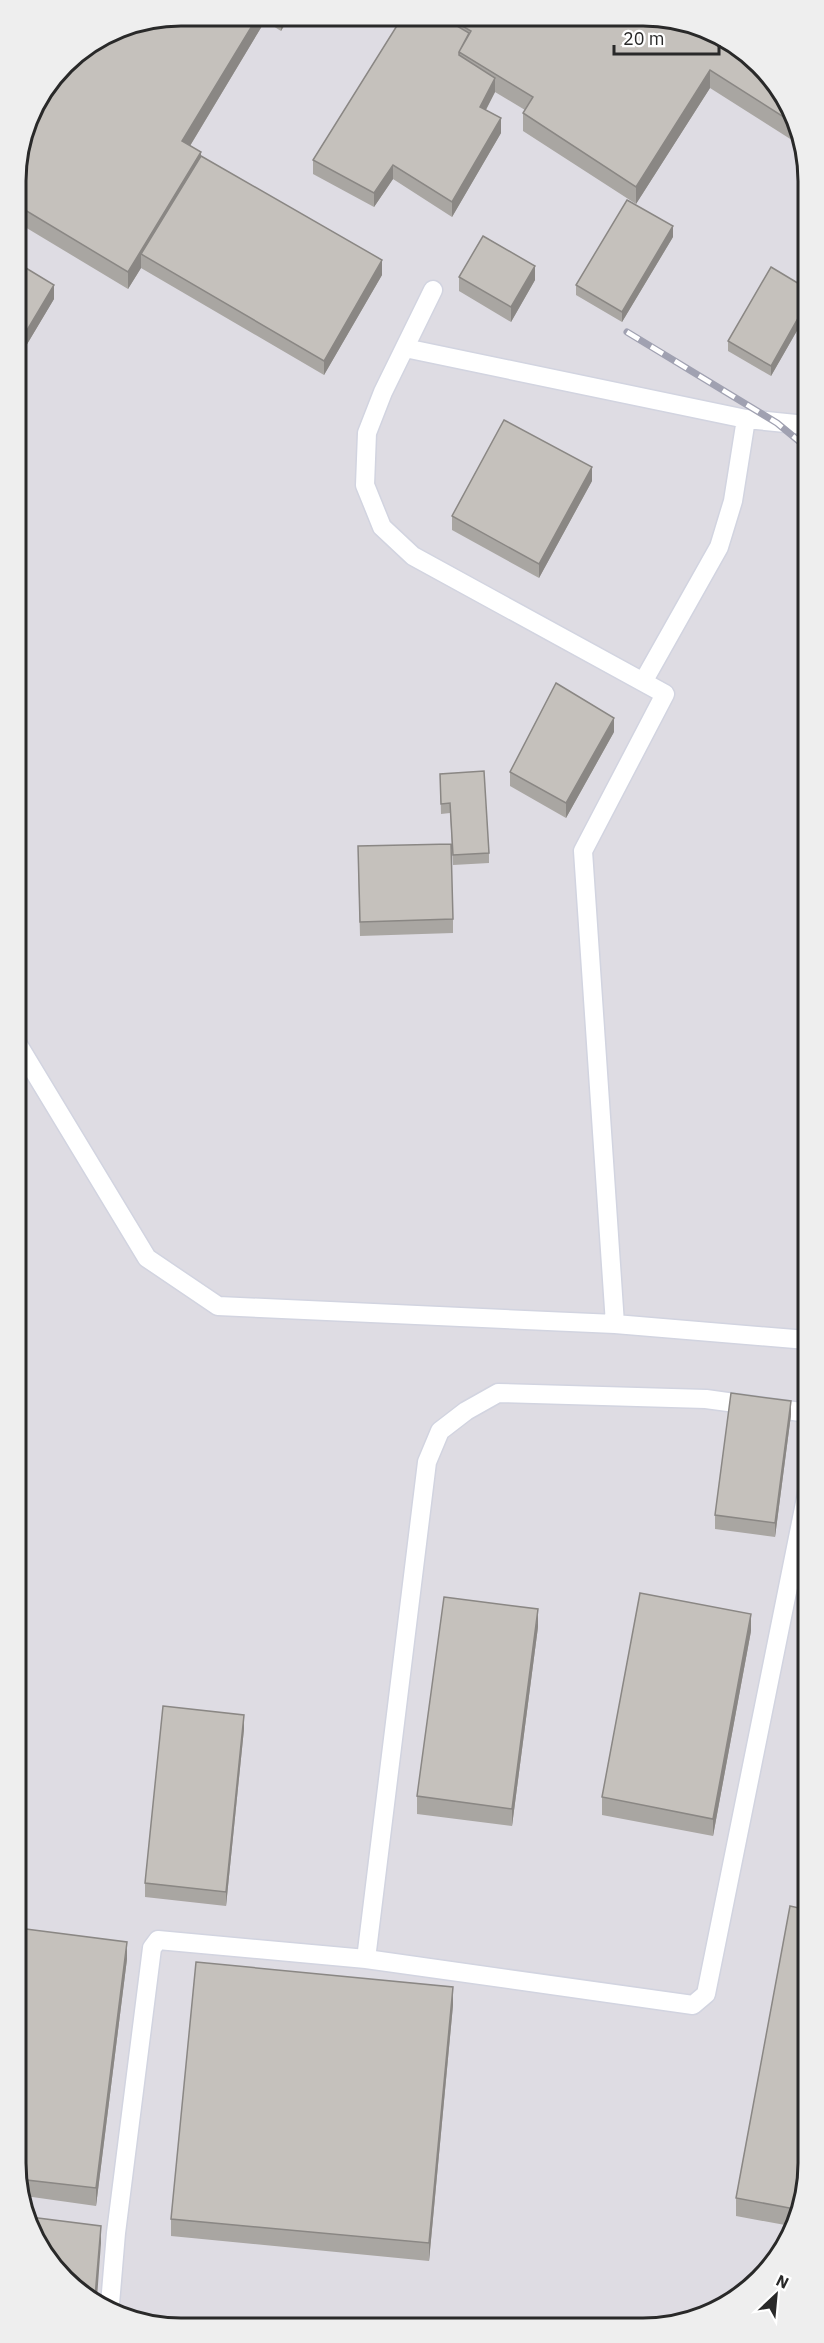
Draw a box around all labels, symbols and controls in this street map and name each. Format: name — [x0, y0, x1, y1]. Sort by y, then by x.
scale bar — [614, 18, 719, 56]
text: 20 m — [623, 27, 665, 50]
north arrow — [746, 2265, 806, 2325]
text: N — [773, 2270, 792, 2293]

